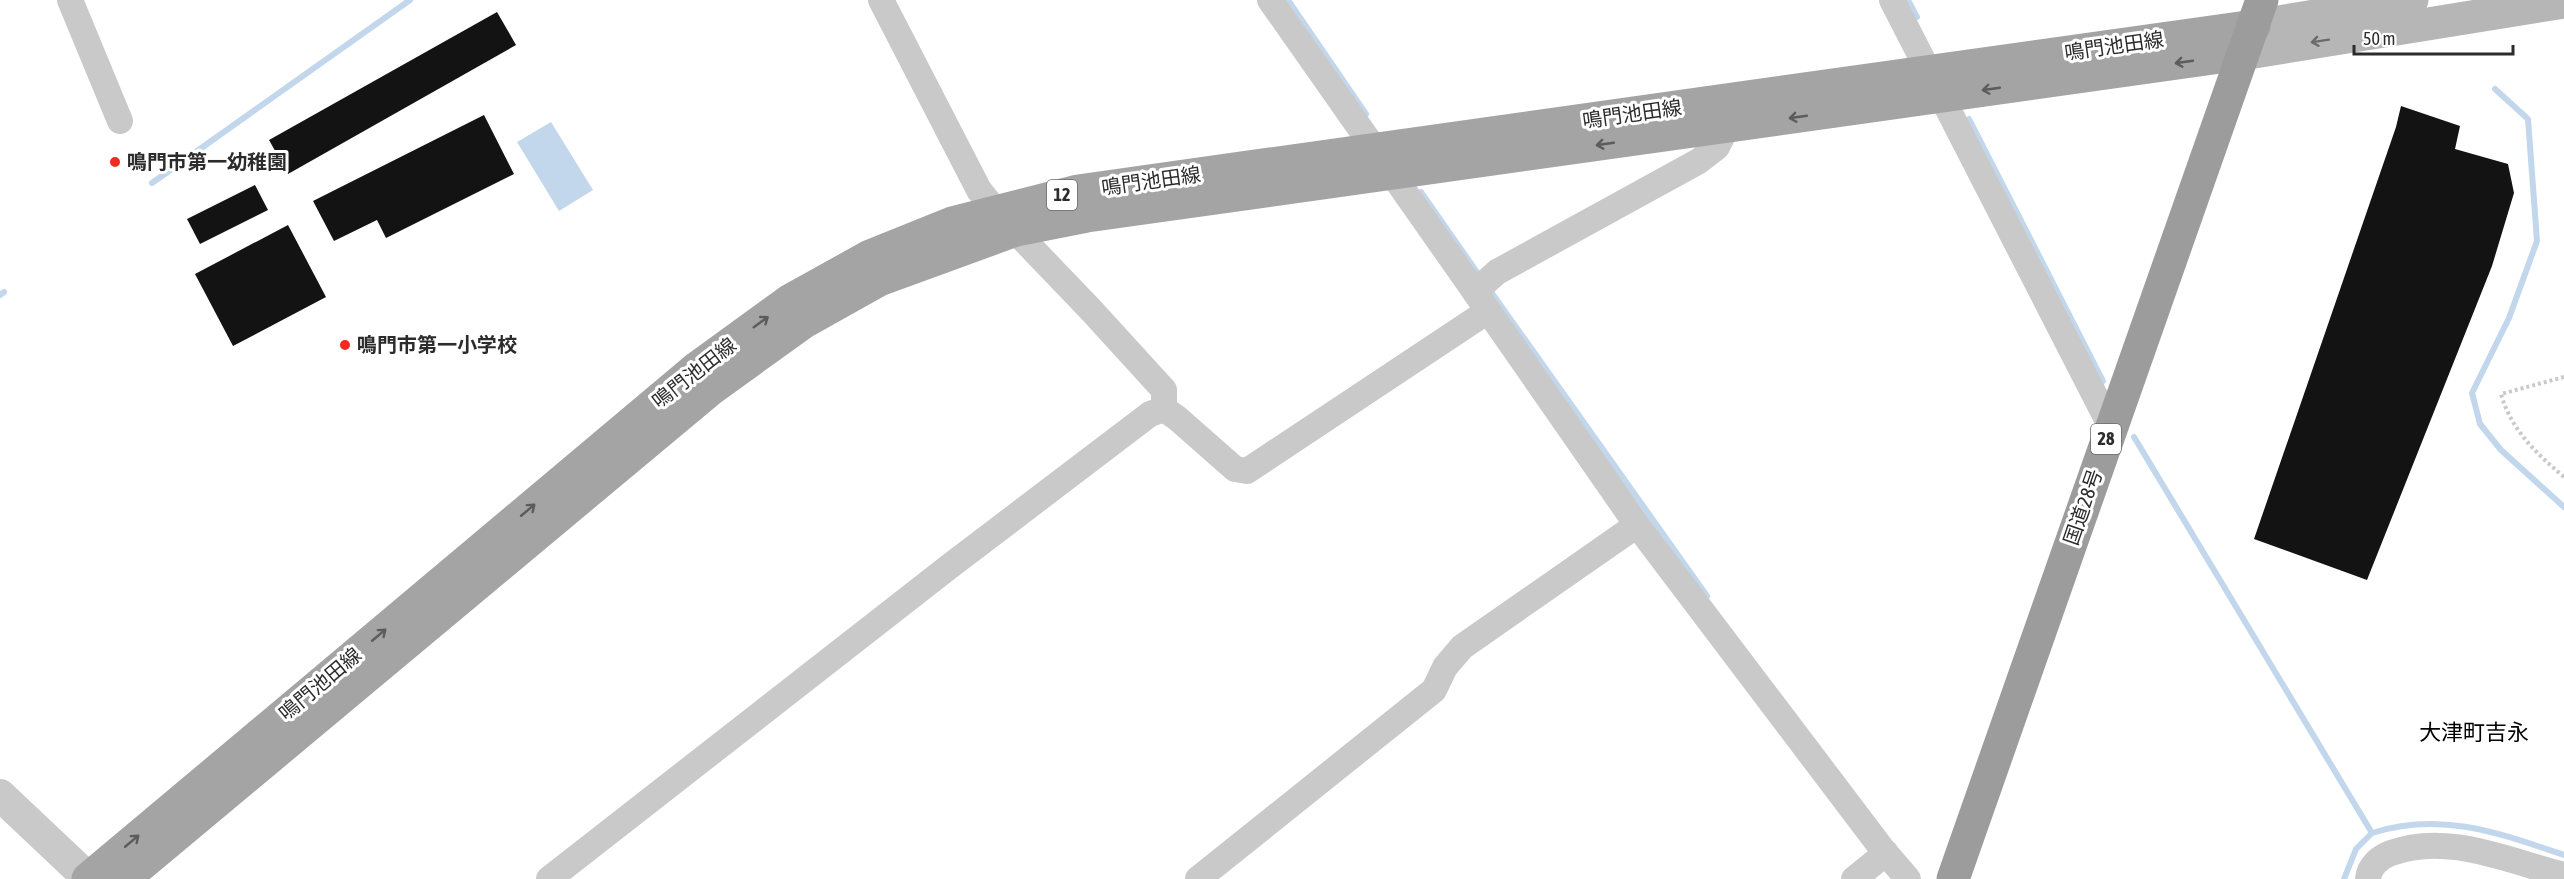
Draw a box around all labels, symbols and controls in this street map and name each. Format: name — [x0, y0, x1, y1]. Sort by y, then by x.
scale bar — [2354, 18, 2513, 56]
street label: 鳴門池田線 — [2063, 27, 2165, 64]
text: 50 m — [2363, 28, 2395, 49]
one-way arrow — [2310, 36, 2330, 47]
one-way arrow — [2174, 57, 2194, 68]
one-way arrow — [1981, 84, 2001, 95]
street label: 鳴門池田線 — [1581, 95, 1683, 132]
one-way arrow — [1788, 111, 1808, 122]
one-way arrow — [1595, 138, 1615, 149]
place label: 鳴門市第一幼稚園 — [127, 150, 287, 173]
marker: 鳴門市第一幼稚園 — [108, 155, 122, 169]
street label: 鳴門池田線 — [1100, 162, 1202, 199]
road number: 12 — [1047, 180, 1077, 210]
one-way arrow — [753, 315, 769, 328]
place label: 鳴門市第一小学校 — [357, 333, 517, 356]
street label: 鳴門池田線 — [647, 333, 740, 412]
marker: 鳴門市第一小学校 — [338, 338, 352, 352]
road number: 28 — [2091, 424, 2121, 454]
street label: 国道28号 — [2059, 466, 2106, 548]
one-way arrow — [520, 503, 535, 517]
one-way arrow — [370, 629, 386, 642]
street label: 鳴門池田線 — [274, 643, 365, 725]
district label: 大津町吉永 — [2419, 719, 2529, 745]
one-way arrow — [124, 835, 140, 848]

